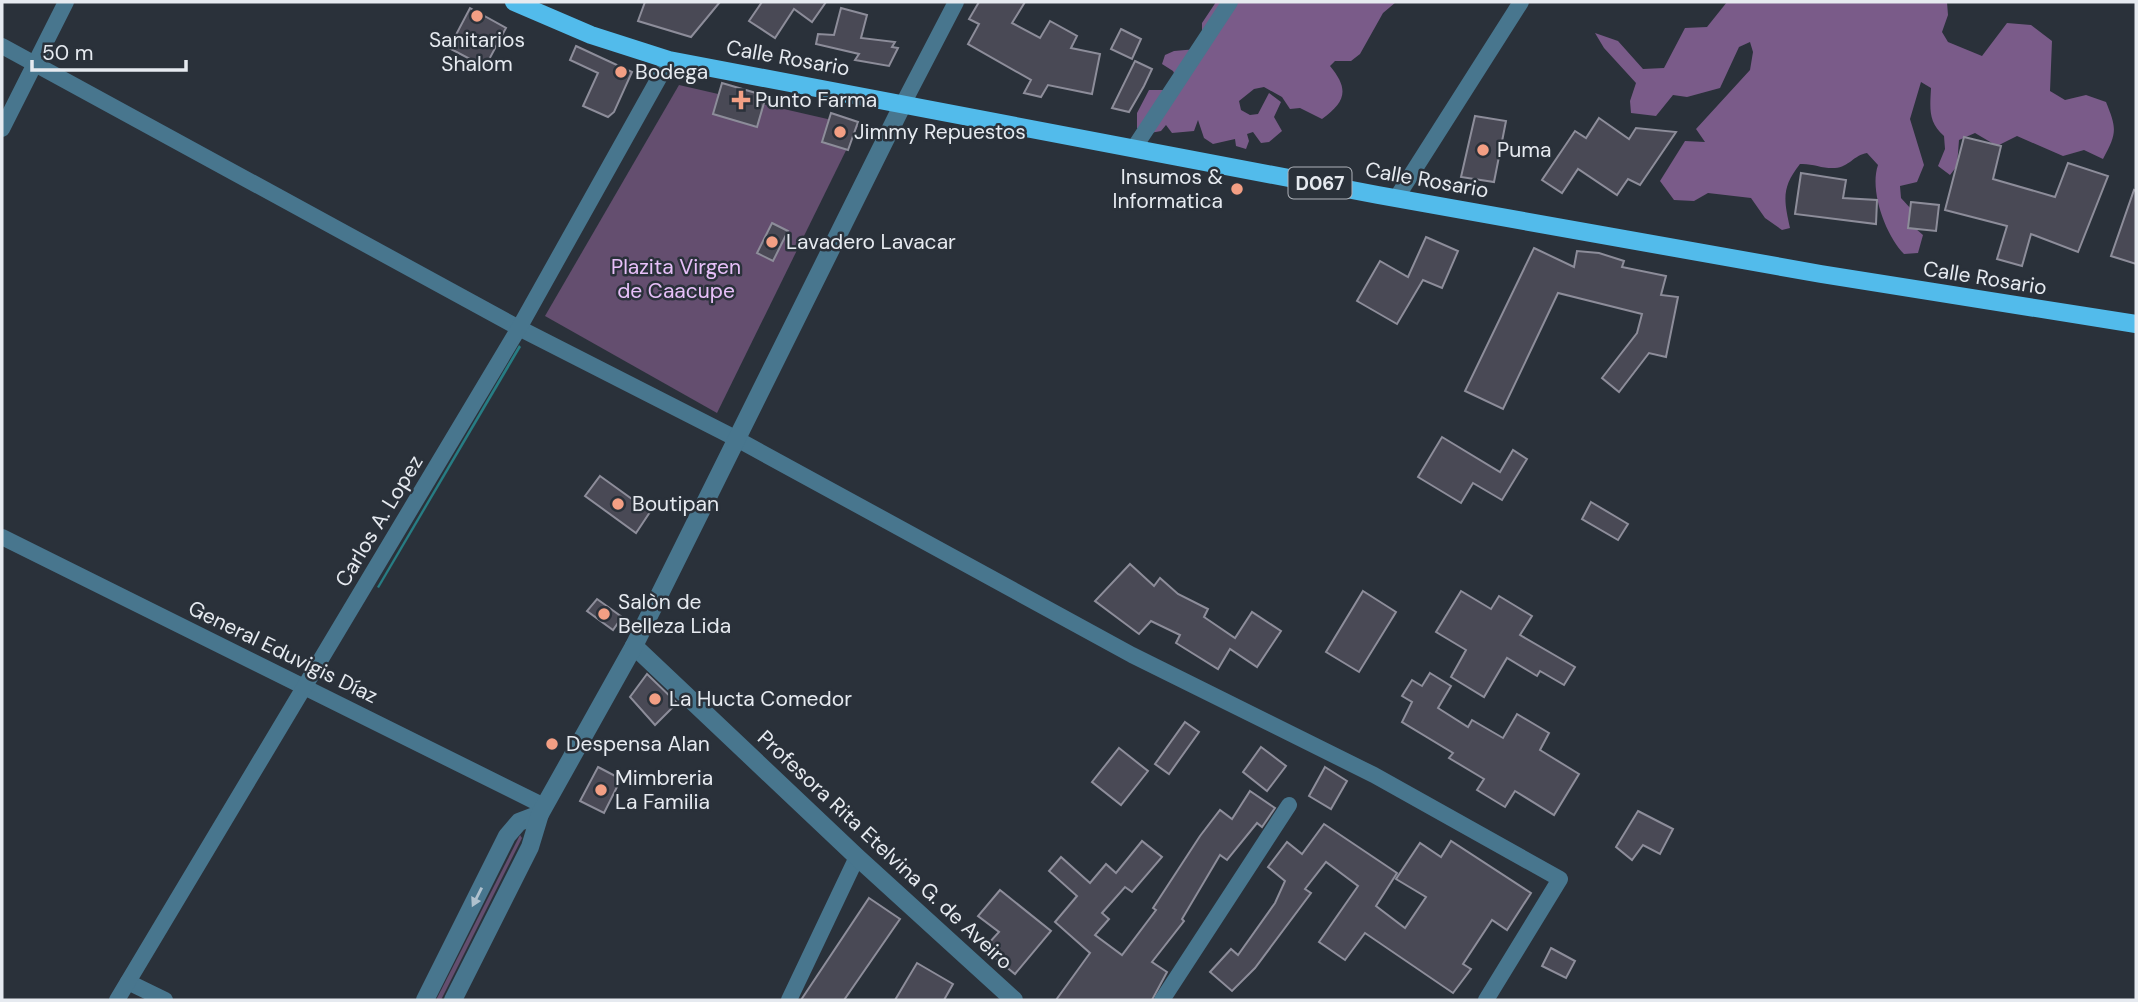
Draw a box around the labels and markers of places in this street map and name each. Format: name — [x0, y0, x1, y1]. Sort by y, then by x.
marker: Sanitarios Shalom — [469, 8, 485, 24]
place label: Sanitarios Shalom — [429, 26, 525, 78]
place label: Bodega — [635, 58, 708, 86]
marker: Bodega — [613, 64, 629, 80]
place label: Punto Farma — [755, 86, 877, 114]
marker: Punto Farma — [733, 92, 749, 108]
place label: Jimmy Repuestos — [854, 118, 1026, 146]
marker: Jimmy Repuestos — [832, 124, 848, 140]
place label: Puma — [1497, 136, 1551, 164]
marker: Puma — [1475, 142, 1491, 158]
place label: Insumos & Informatica — [1113, 163, 1223, 215]
marker: Insumos & Informatica — [1229, 181, 1245, 197]
place label: Lavadero Lavacar — [786, 228, 956, 256]
marker: Lavadero Lavacar — [764, 234, 780, 250]
place label: Boutipan — [632, 490, 719, 518]
marker: Boutipan — [610, 496, 626, 512]
place label: Salòn de Belleza Lida — [618, 588, 731, 640]
marker: Salòn de Belleza Lida — [596, 606, 612, 622]
place label: La Hucta Comedor — [669, 685, 852, 713]
marker: La Hucta Comedor — [647, 691, 663, 707]
place label: Despensa Alan — [566, 730, 710, 758]
marker: Despensa Alan — [544, 736, 560, 752]
place label: Mimbreria La Familia — [615, 764, 713, 816]
marker: Mimbreria La Familia — [593, 782, 609, 798]

